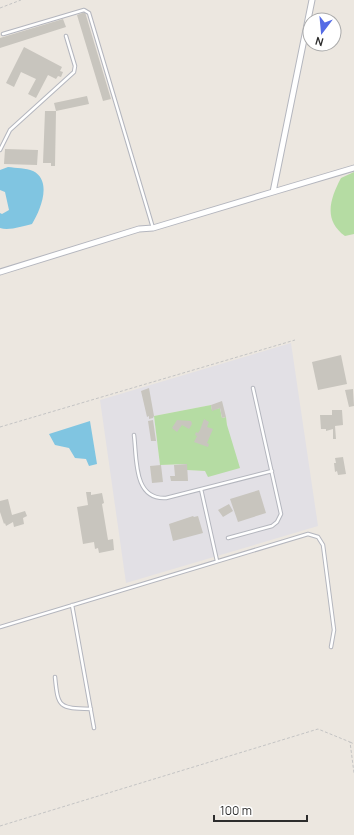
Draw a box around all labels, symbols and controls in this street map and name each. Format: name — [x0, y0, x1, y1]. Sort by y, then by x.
north arrow — [302, 12, 342, 52]
text: N — [313, 34, 325, 50]
scale bar — [214, 797, 307, 823]
text: 100 m — [220, 802, 252, 819]

